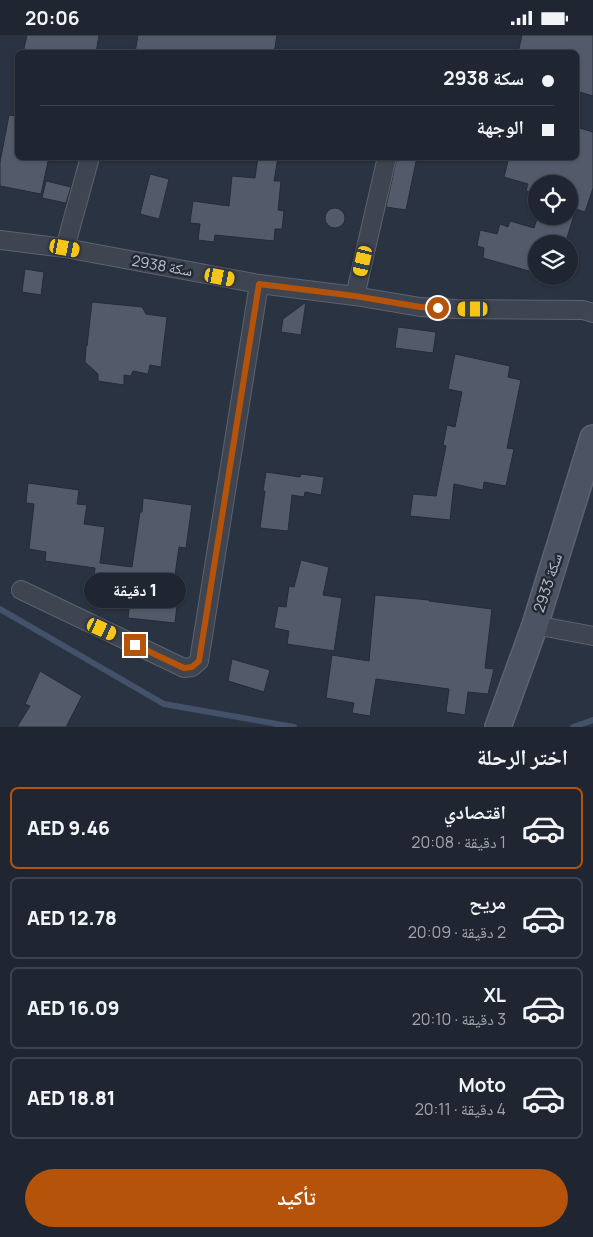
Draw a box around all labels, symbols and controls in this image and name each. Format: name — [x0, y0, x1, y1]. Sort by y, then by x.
text: 20:06 — [25, 5, 80, 31]
text: سكة 2938 — [443, 65, 524, 91]
text: الوجهة — [476, 114, 524, 140]
map controls — [528, 175, 578, 285]
button: locate — [528, 175, 578, 225]
button: layers — [528, 235, 578, 285]
car — [48, 238, 81, 258]
car — [352, 245, 373, 277]
street label: سكة 2938 — [130, 250, 194, 281]
car — [203, 267, 236, 287]
route start — [427, 297, 449, 319]
car — [458, 302, 488, 317]
street label: سكة 2933 — [528, 550, 567, 615]
callout: 1 دقيقة — [84, 573, 186, 607]
text: 1 دقيقة — [113, 579, 157, 601]
car — [85, 616, 118, 642]
route end — [124, 634, 146, 656]
text: اختر الرحلة — [477, 742, 568, 772]
text: اقتصادي — [444, 799, 506, 825]
icon: car — [521, 806, 566, 851]
text: AED 9.46 — [27, 815, 110, 841]
text: 1 دقيقة · 20:08 — [411, 831, 506, 853]
text: مريح — [469, 889, 506, 915]
icon: car — [521, 896, 566, 941]
text: AED 12.78 — [27, 905, 117, 931]
text: 2 دقيقة · 20:09 — [408, 921, 506, 943]
text: XL — [483, 982, 506, 1008]
icon: car — [521, 986, 566, 1031]
text: AED 16.09 — [27, 995, 120, 1021]
text: 3 دقيقة · 20:10 — [412, 1008, 506, 1030]
text: Moto — [459, 1072, 506, 1098]
icon: car — [521, 1076, 566, 1121]
text: AED 18.81 — [27, 1085, 115, 1111]
text: 4 دقيقة · 20:11 — [415, 1098, 506, 1120]
button: تأكيد — [25, 1169, 568, 1227]

